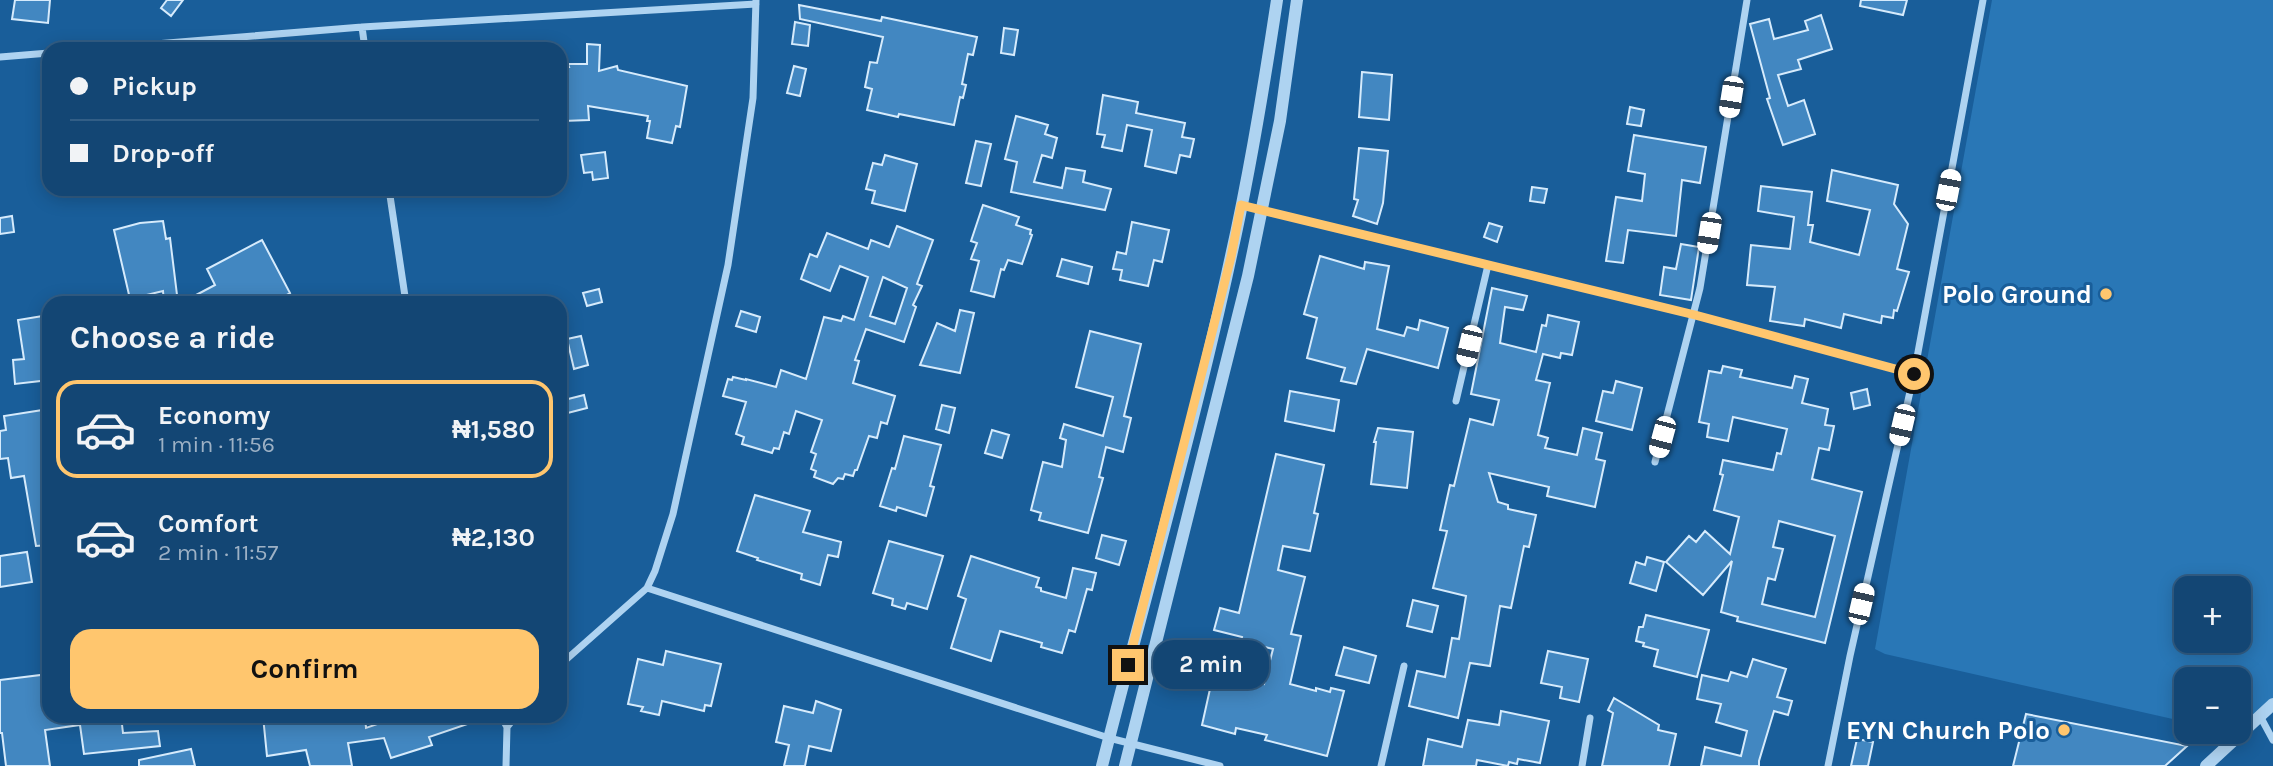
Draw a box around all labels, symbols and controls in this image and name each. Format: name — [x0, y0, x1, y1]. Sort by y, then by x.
text: Pickup — [112, 71, 197, 102]
car — [1718, 75, 1745, 119]
text: Drop-off — [112, 138, 214, 169]
car — [1934, 167, 1963, 213]
car — [1696, 211, 1723, 255]
place label: Polo Ground — [1942, 279, 2092, 310]
marker: Polo Ground — [2098, 286, 2114, 302]
text: Choose a ride — [70, 319, 275, 356]
car — [1455, 323, 1484, 369]
route start — [1898, 358, 1930, 390]
icon: car — [74, 398, 137, 461]
text: Economy — [158, 400, 270, 431]
car — [1888, 402, 1917, 448]
text: ₦1,580 — [452, 414, 535, 445]
car — [1647, 414, 1678, 460]
text: 1 min · 11:56 — [158, 431, 275, 458]
icon: car — [74, 506, 137, 569]
text: Comfort — [158, 508, 259, 539]
text: ₦2,130 — [452, 522, 535, 553]
text: 2 min · 11:57 — [158, 539, 278, 566]
map controls — [2174, 576, 2251, 744]
button: + — [2174, 576, 2251, 653]
car — [1847, 581, 1876, 627]
button: Confirm — [70, 629, 539, 709]
callout: 2 min — [1152, 640, 1268, 690]
route end — [1112, 649, 1144, 681]
text: 2 min — [1179, 651, 1243, 678]
button: − — [2174, 667, 2251, 744]
place label: EYN Church Polo — [1846, 715, 2050, 746]
marker: EYN Church Polo — [2056, 722, 2072, 738]

